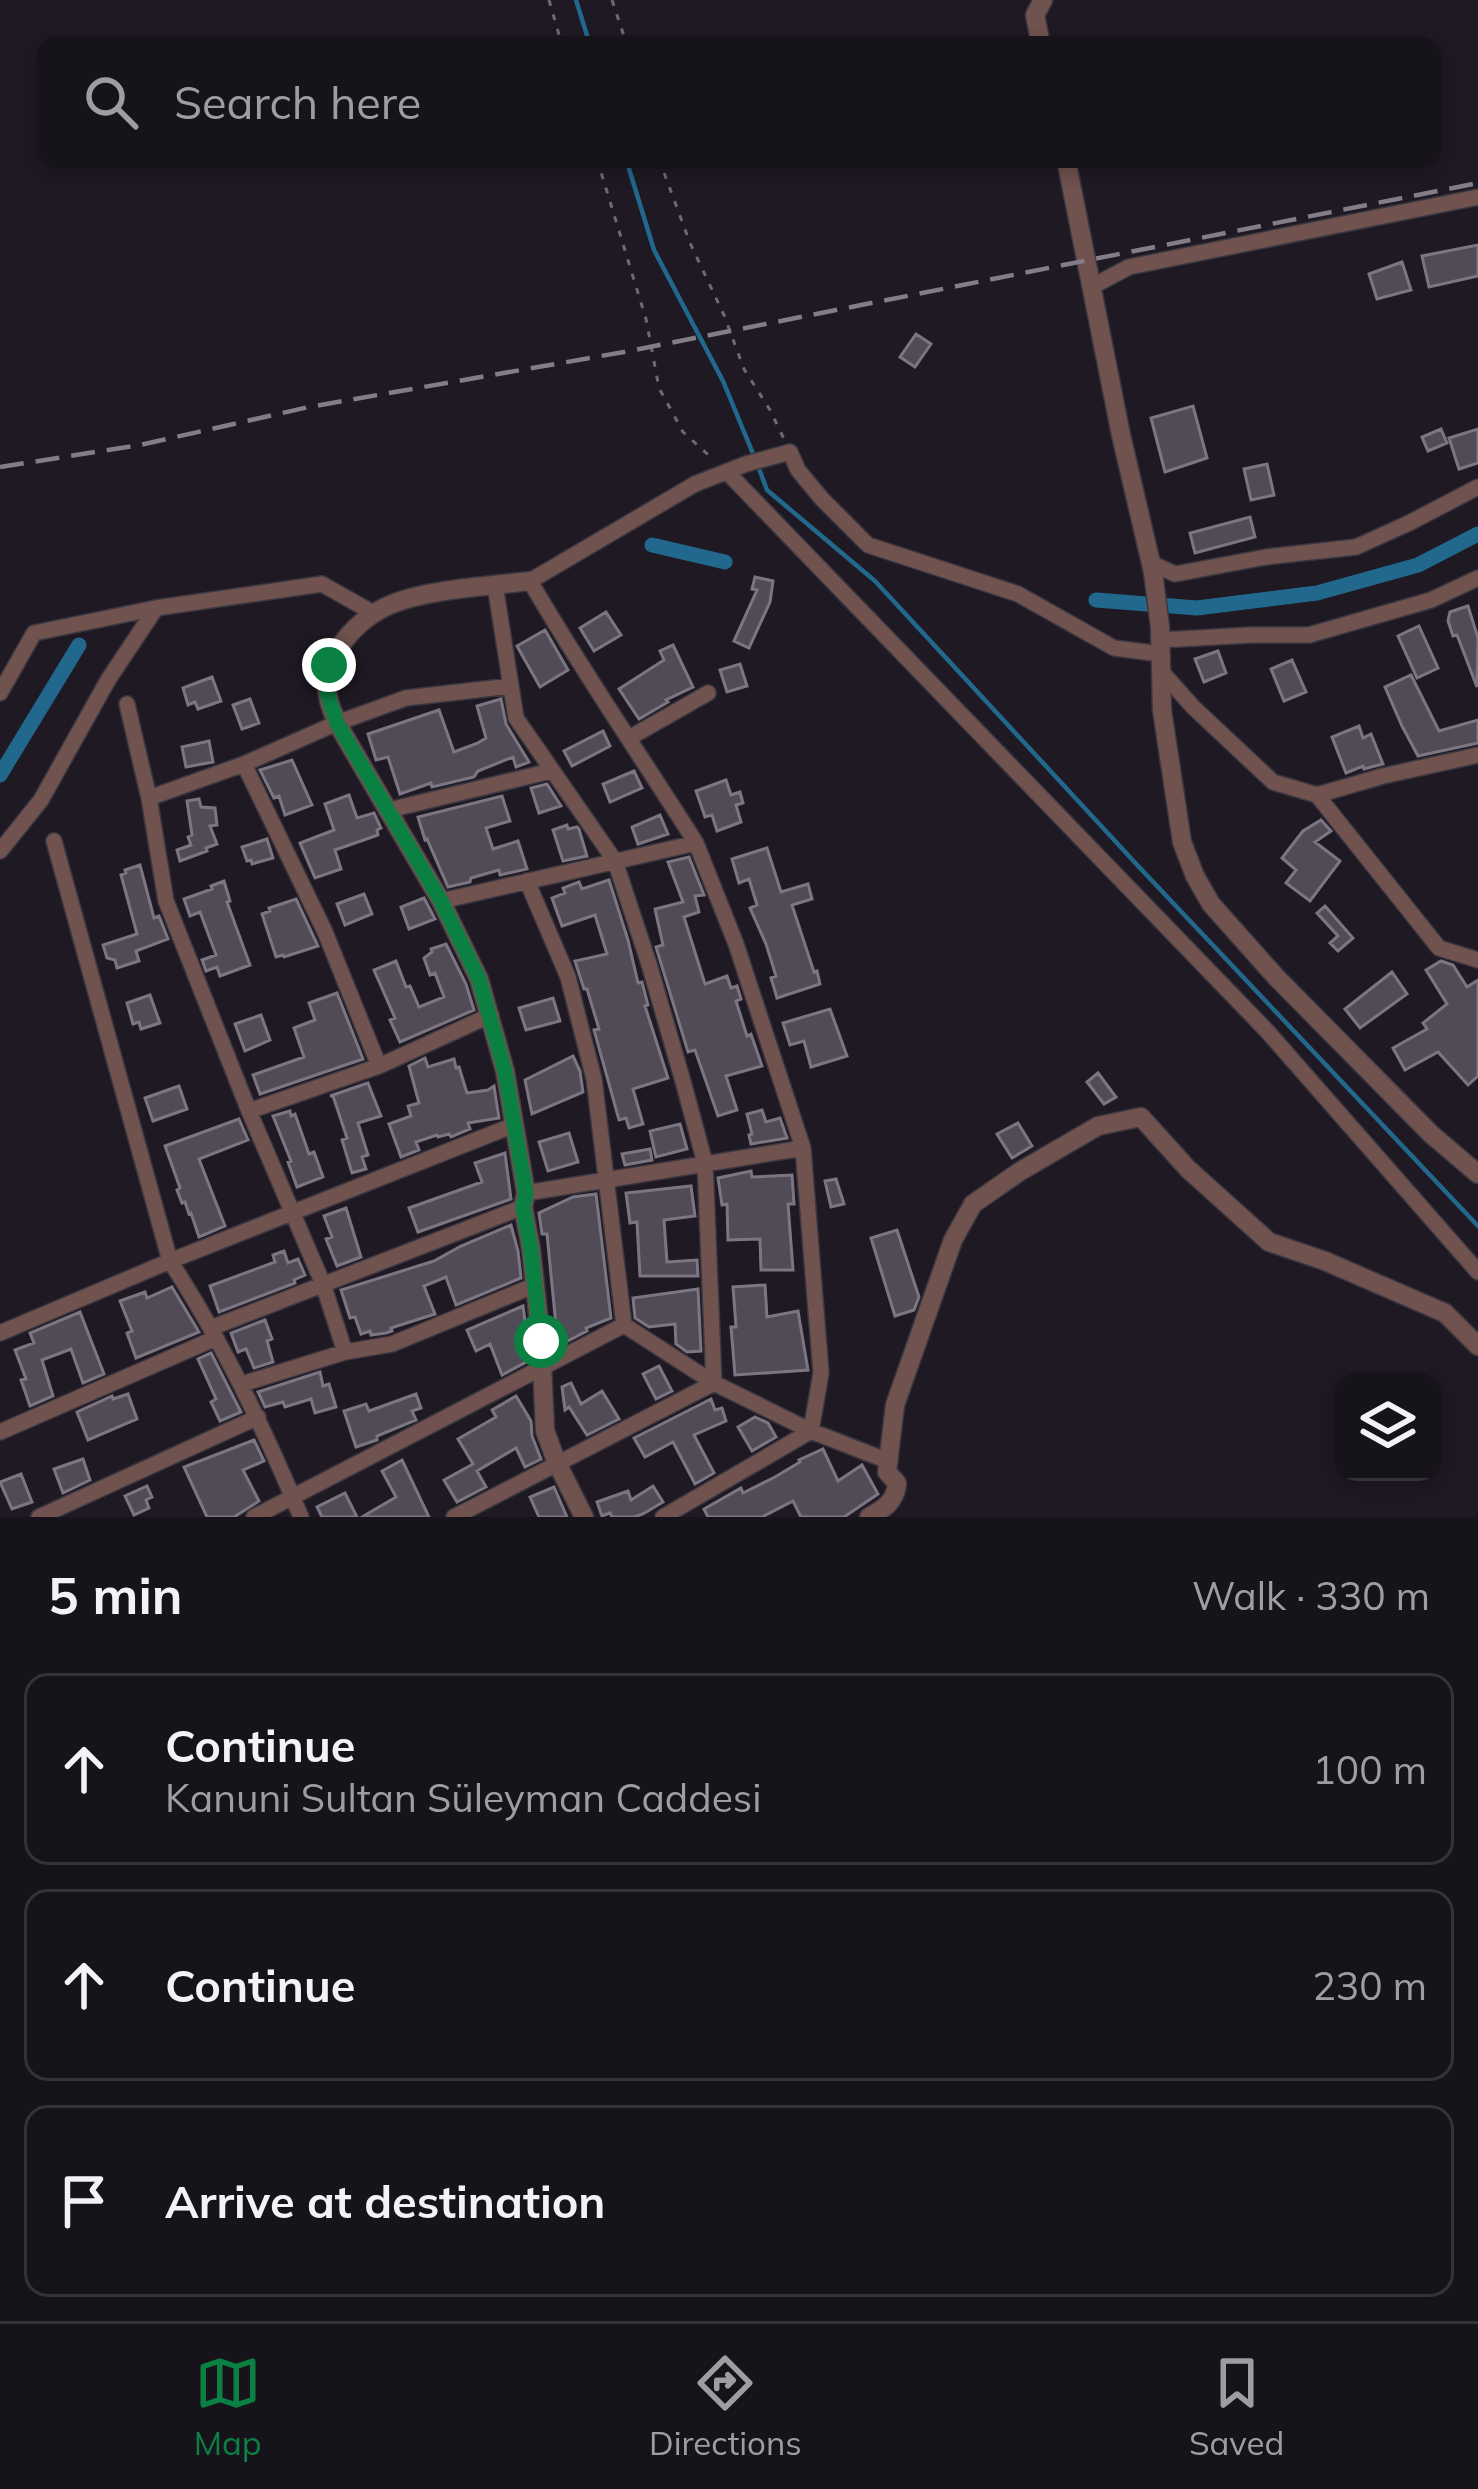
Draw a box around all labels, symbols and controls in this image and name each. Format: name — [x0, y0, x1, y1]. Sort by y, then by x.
search box — [36, 36, 1442, 168]
icon: search — [78, 69, 144, 135]
text: Search here — [174, 74, 421, 130]
route end — [302, 638, 356, 692]
route start — [514, 1314, 568, 1368]
map controls — [1334, 1373, 1442, 1481]
button: layers — [1334, 1373, 1442, 1481]
text: 5 min — [48, 1563, 183, 1627]
text: Walk · 330 m — [1192, 1571, 1430, 1620]
text: Continue — [165, 1717, 355, 1773]
icon: ahead — [51, 1736, 117, 1802]
text: 100 m — [1312, 1745, 1427, 1794]
text: Kanuni Sultan Süleyman Caddesi — [165, 1773, 761, 1822]
icon: ahead — [51, 1952, 117, 2018]
text: Continue — [165, 1957, 355, 2013]
text: 230 m — [1312, 1961, 1427, 2010]
icon: arrive — [51, 2168, 117, 2234]
text: Arrive at destination — [165, 2173, 605, 2229]
tab: Map — [194, 2350, 262, 2463]
tab: Directions — [649, 2350, 802, 2463]
tab: Saved — [1189, 2350, 1284, 2463]

